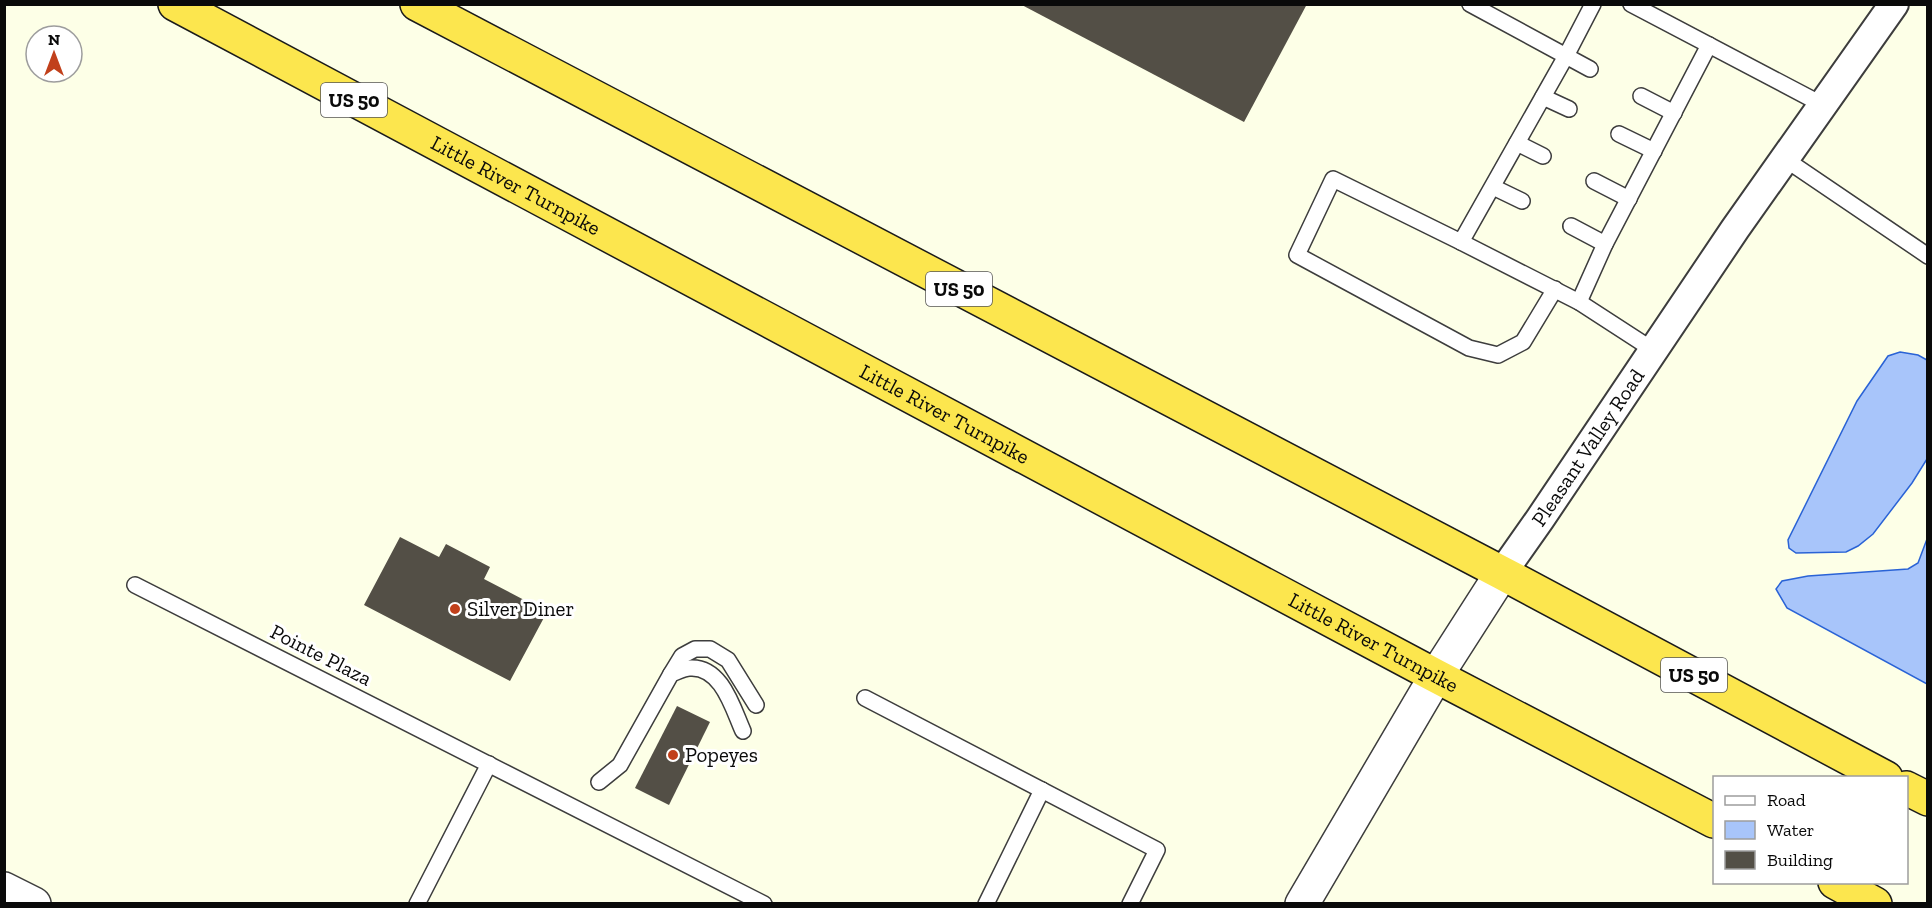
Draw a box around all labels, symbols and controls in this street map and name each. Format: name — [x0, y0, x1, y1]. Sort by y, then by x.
north arrow — [24, 24, 84, 84]
text: N — [48, 30, 60, 49]
road number: US 50 — [321, 83, 387, 117]
street label: Little River Turnpike — [427, 130, 605, 240]
road number: US 50 — [926, 272, 992, 306]
street label: Little River Turnpike — [856, 358, 1034, 469]
street label: Pleasant Valley Road — [1526, 364, 1650, 531]
street label: Little River Turnpike — [1285, 587, 1463, 697]
place label: Silver Diner — [467, 596, 574, 621]
marker: Silver Diner — [448, 602, 462, 616]
street label: Pointe Plaza — [266, 618, 376, 691]
road number: US 50 — [1661, 658, 1727, 692]
place label: Popeyes — [685, 742, 758, 767]
marker: Popeyes — [666, 748, 680, 762]
legend — [1713, 776, 1908, 884]
text: Road — [1767, 789, 1806, 811]
text: Water — [1767, 819, 1814, 841]
text: Building — [1767, 849, 1833, 871]

